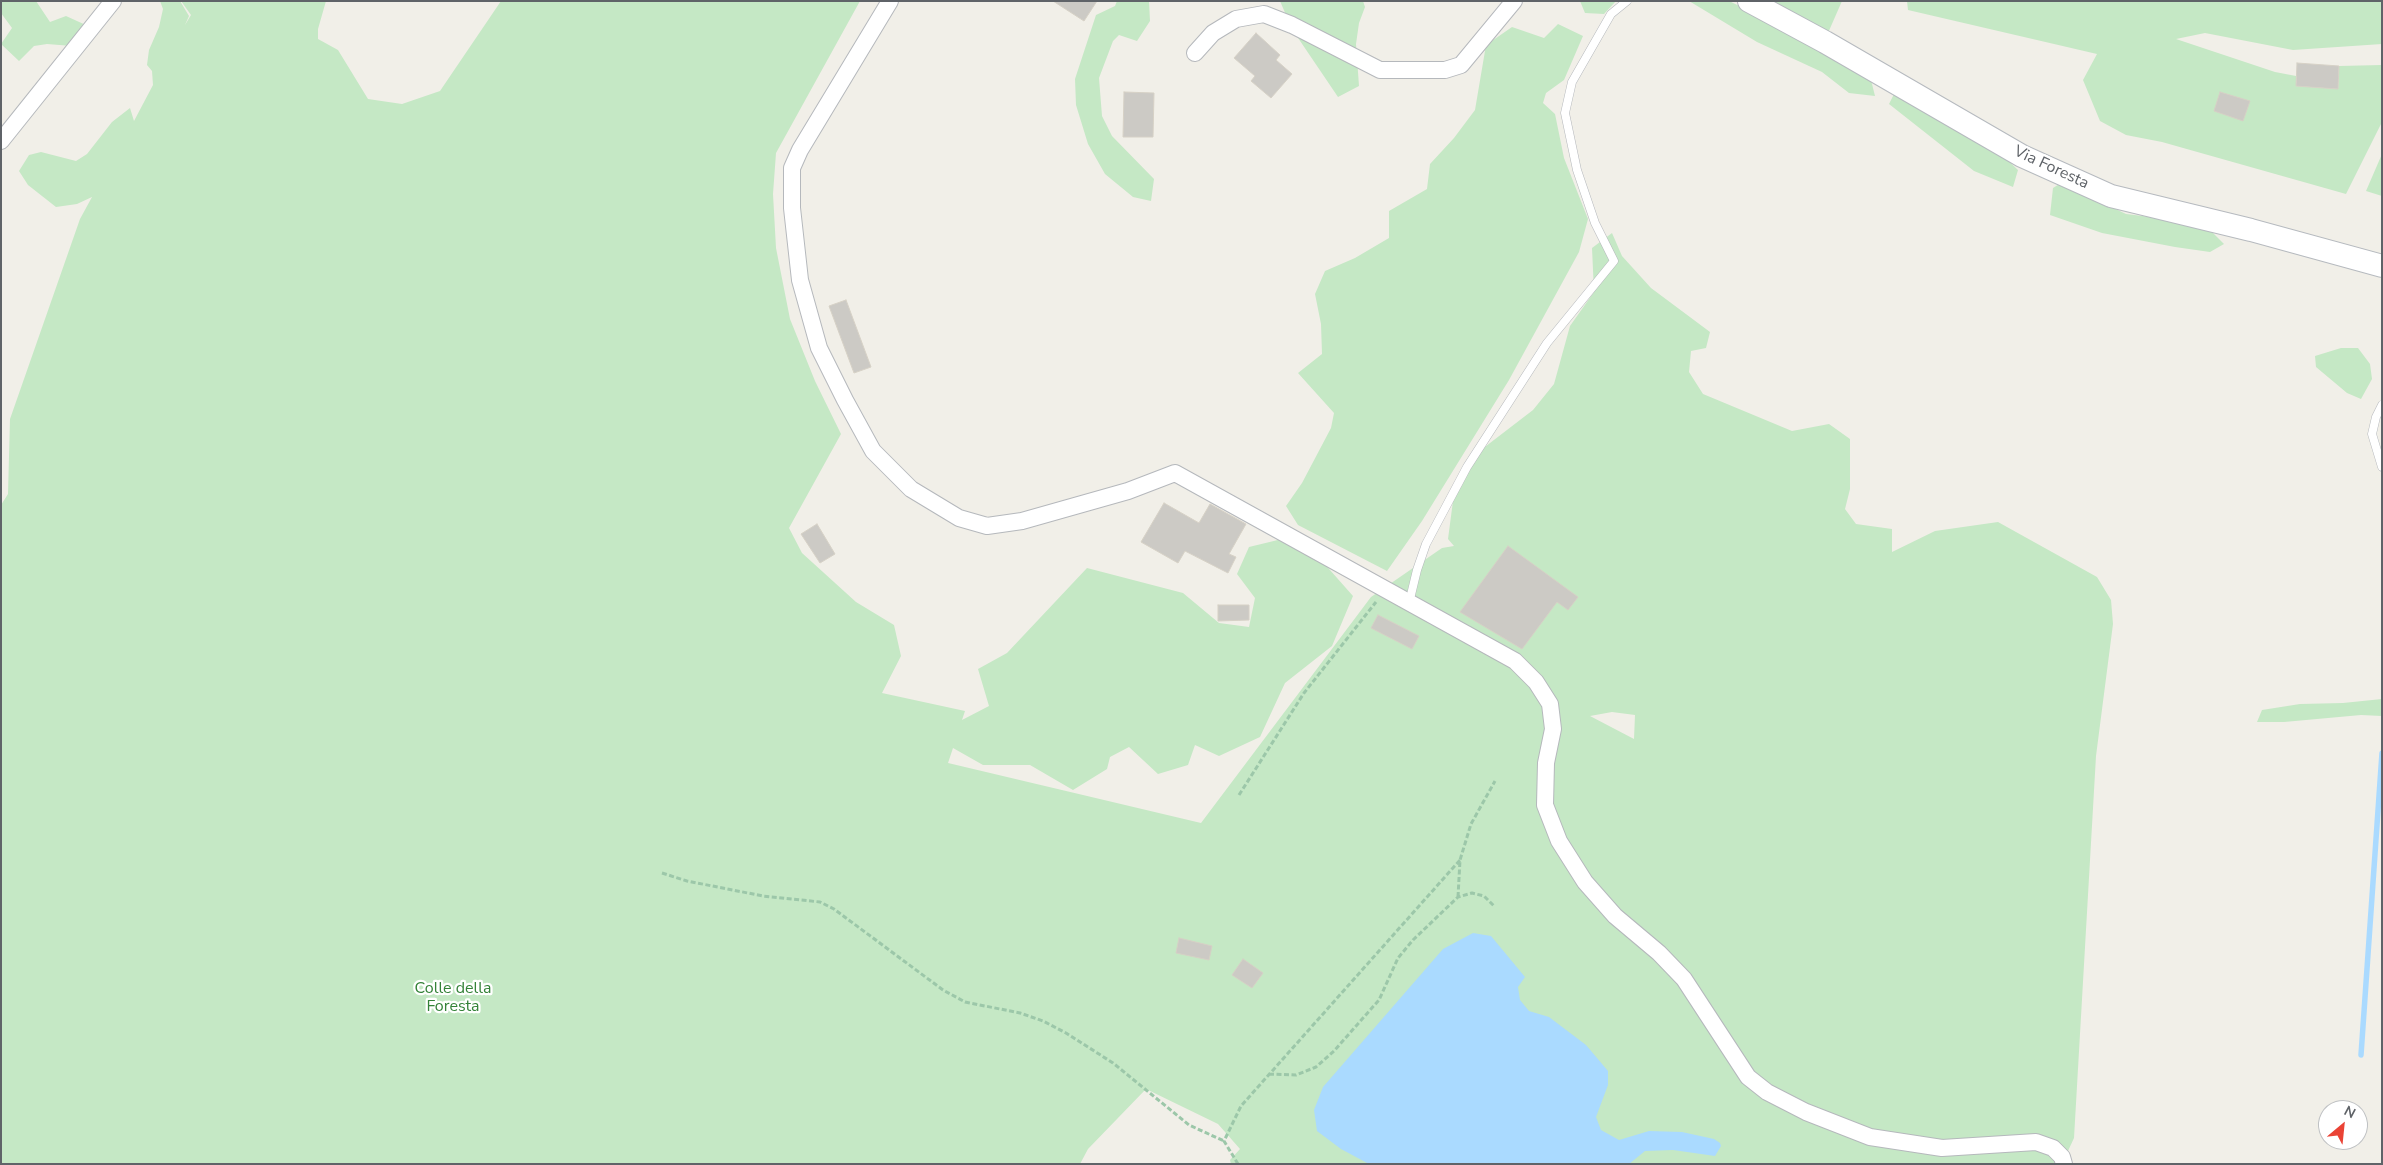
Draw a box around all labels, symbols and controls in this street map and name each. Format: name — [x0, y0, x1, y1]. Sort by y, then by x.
street label: Via Foresta — [2010, 142, 2092, 194]
park label: Colle della Foresta — [415, 979, 491, 1017]
north arrow — [2318, 1100, 2368, 1150]
text: N — [2341, 1101, 2359, 1123]

